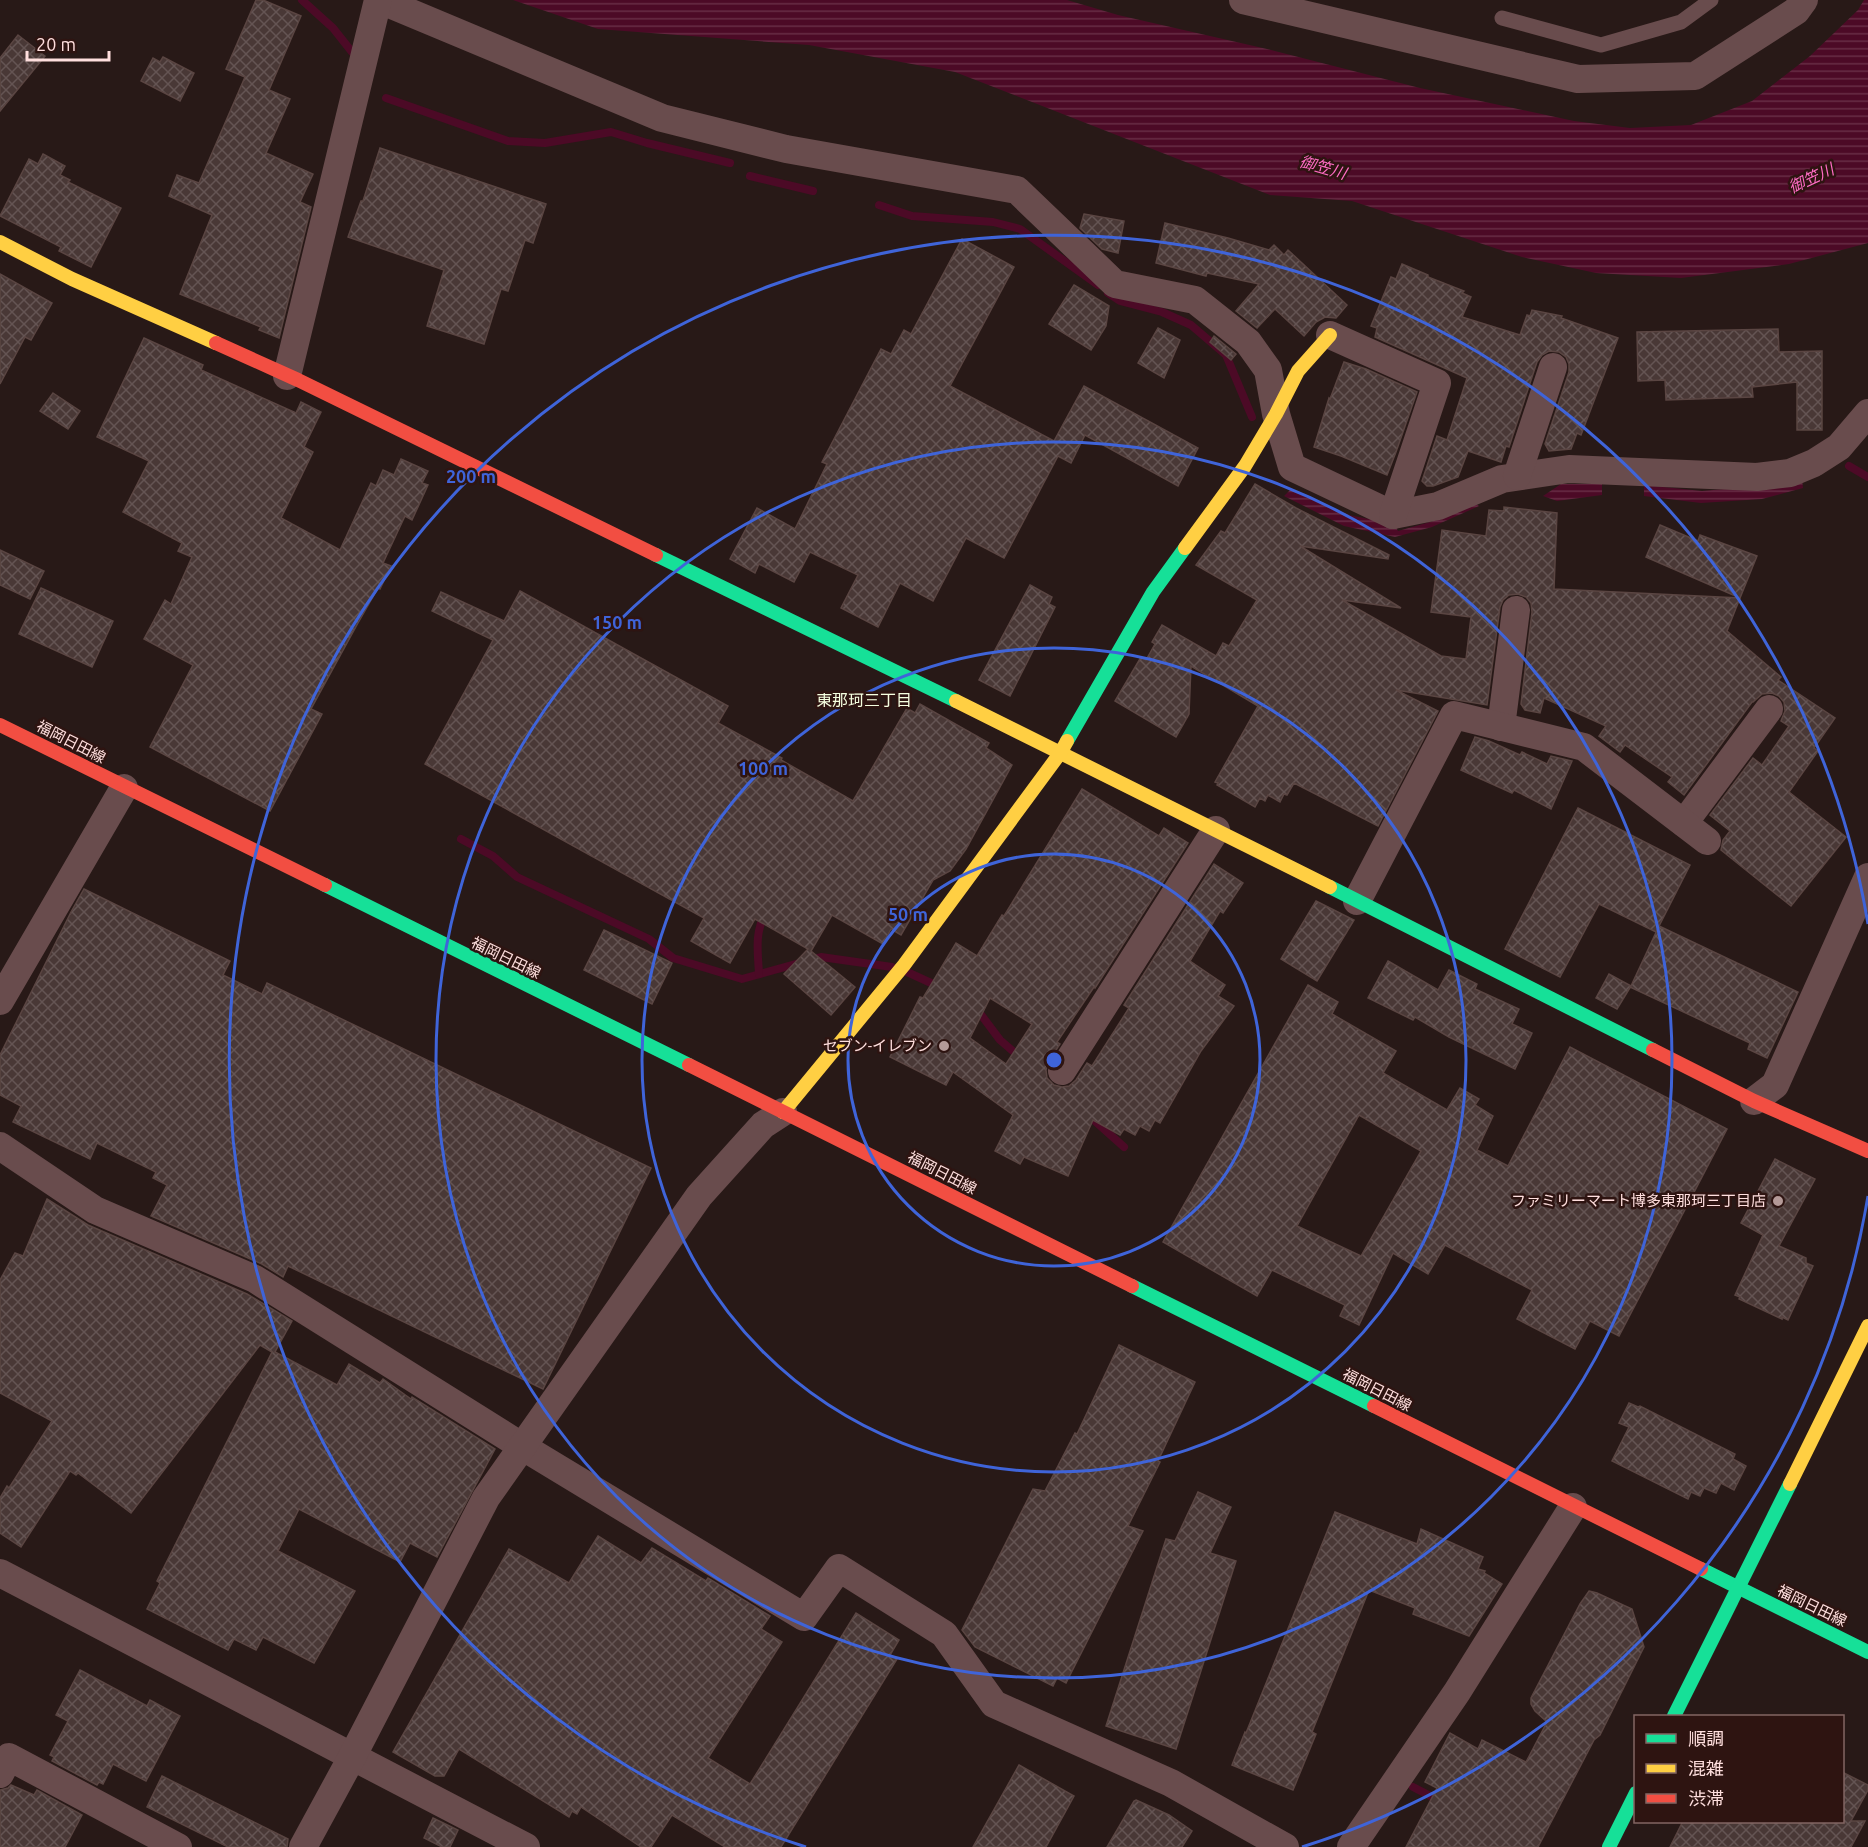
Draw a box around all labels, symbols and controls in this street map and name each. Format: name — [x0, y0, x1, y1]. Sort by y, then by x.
scale bar — [27, 24, 110, 62]
text: 20 m — [36, 34, 76, 54]
water label: 御笠川 — [1297, 152, 1350, 183]
water label: 御笠川 — [1785, 159, 1838, 196]
text: 200 m — [446, 466, 496, 486]
text: 150 m — [592, 612, 642, 632]
district label: 東那珂三丁目 — [816, 691, 912, 709]
street label: 福岡日田線 — [34, 717, 109, 766]
text: 100 m — [738, 758, 788, 778]
text: 50 m — [888, 904, 928, 924]
street label: 福岡日田線 — [469, 933, 544, 982]
place label: セブン-イレブン — [823, 1037, 932, 1054]
marker: セブン-イレブン — [937, 1039, 951, 1053]
centre of rings — [1044, 1050, 1064, 1070]
street label: 福岡日田線 — [905, 1148, 980, 1197]
place label: ファミリーマート博多東那珂三丁目店 — [1511, 1192, 1766, 1209]
marker: ファミリーマート博多東那珂三丁目店 — [1771, 1194, 1785, 1208]
street label: 福岡日田線 — [1340, 1365, 1415, 1414]
street label: 福岡日田線 — [1775, 1581, 1850, 1630]
legend — [1634, 1715, 1844, 1823]
text: 順調 — [1688, 1728, 1724, 1748]
text: 混雑 — [1688, 1758, 1724, 1778]
text: 渋滞 — [1688, 1788, 1724, 1808]

